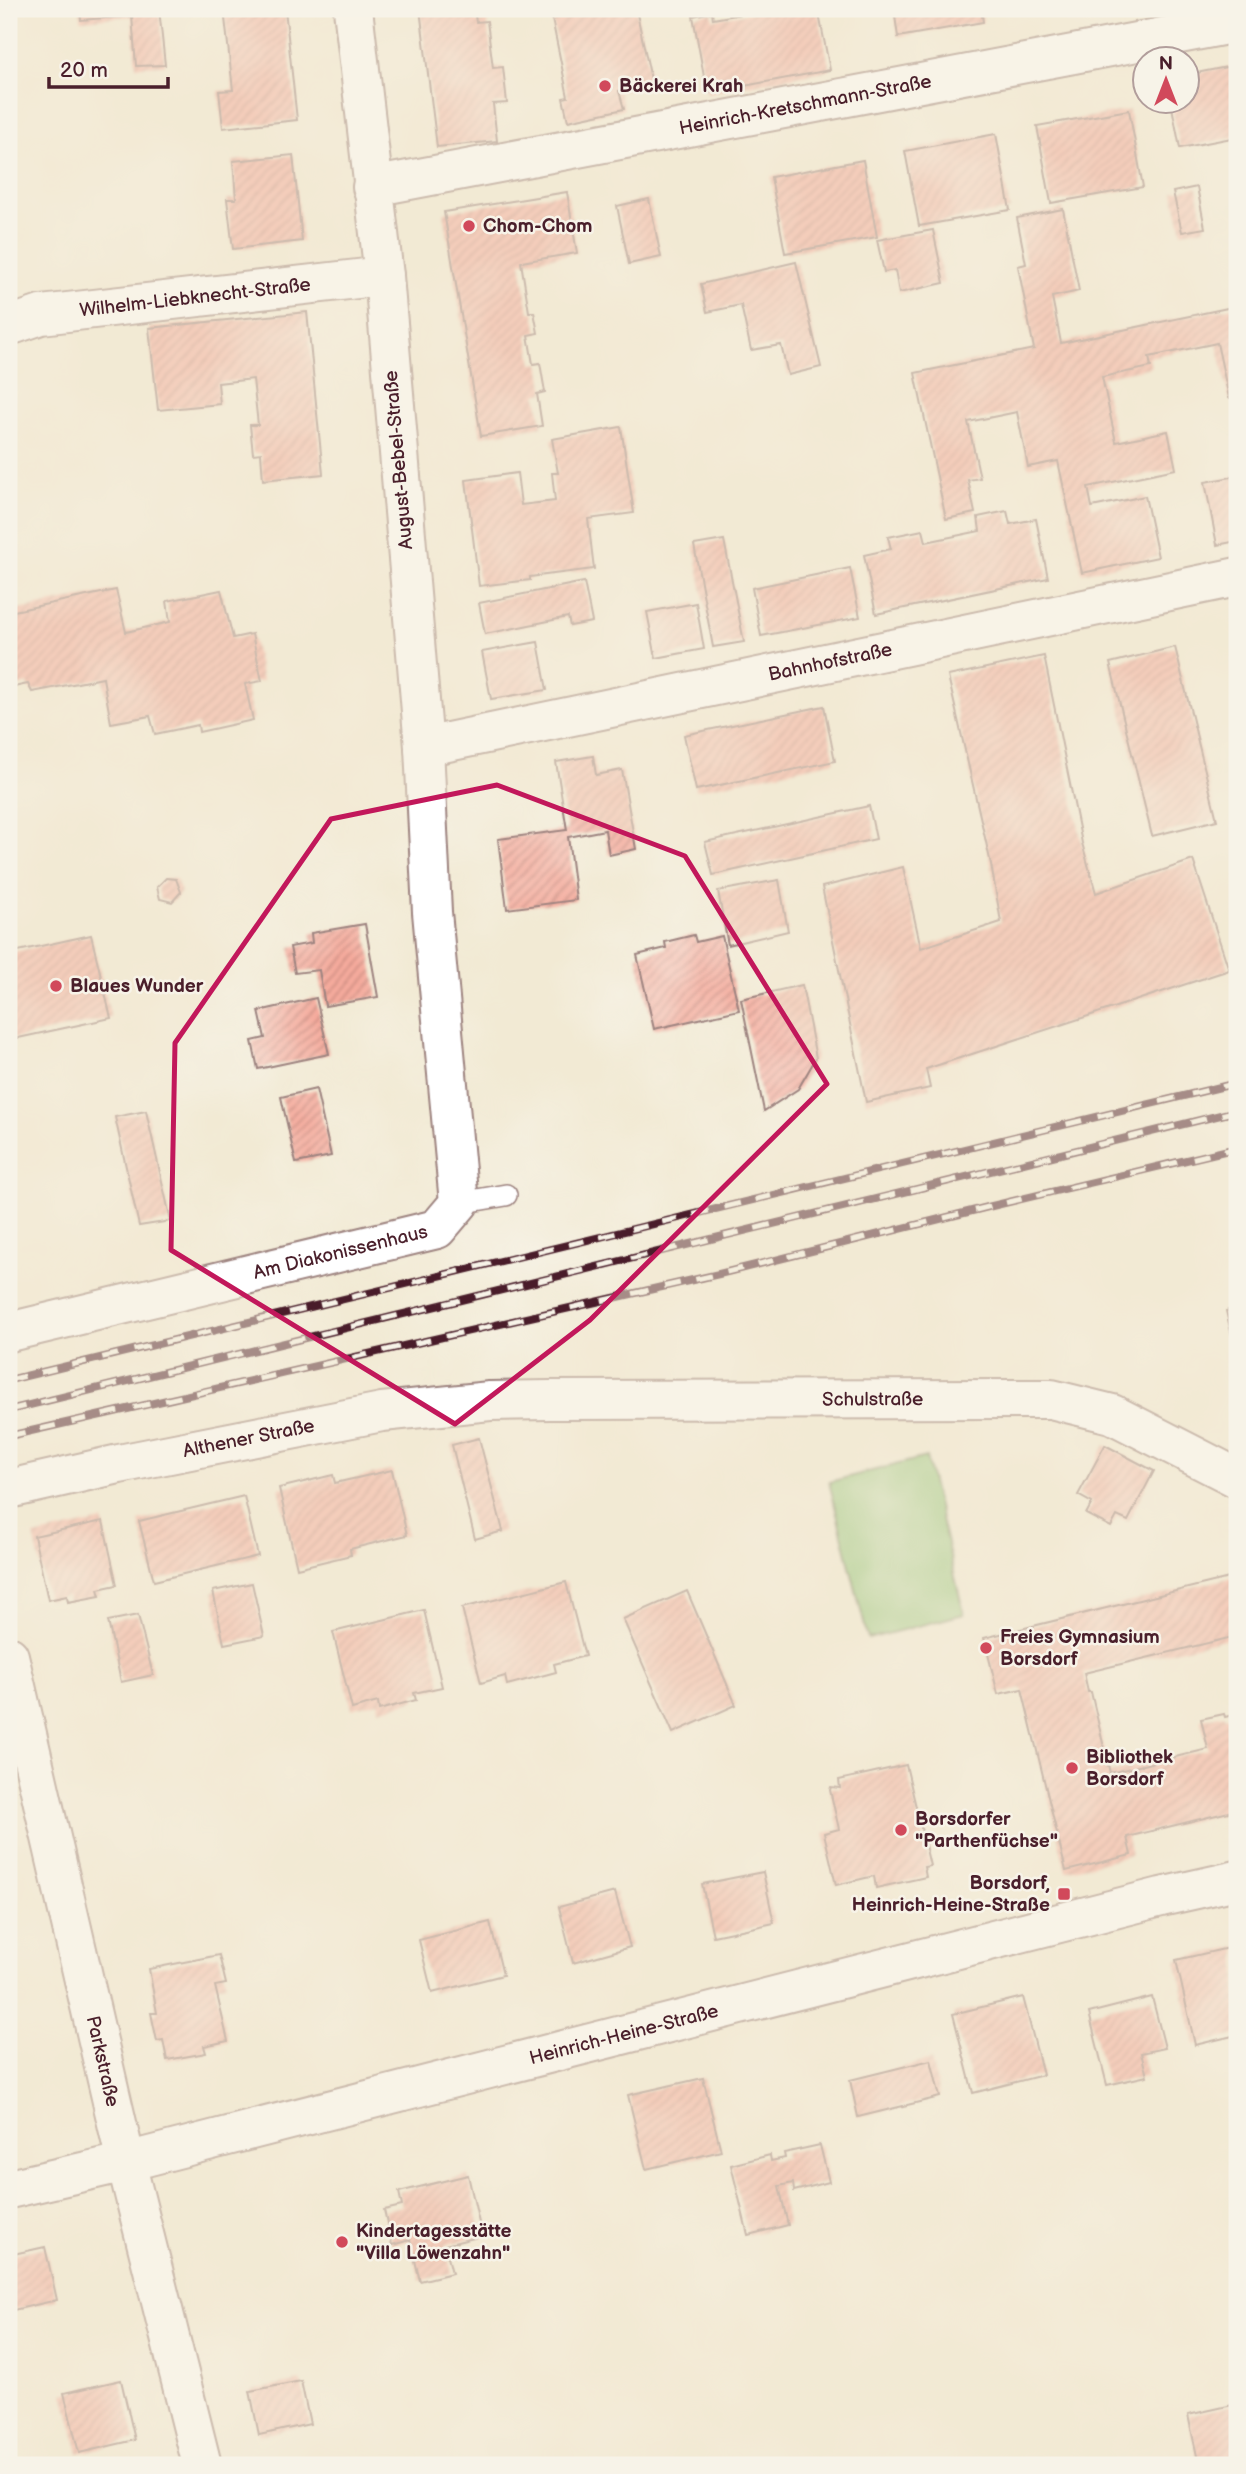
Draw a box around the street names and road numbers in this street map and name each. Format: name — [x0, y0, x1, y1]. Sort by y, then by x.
street label: Heinrich-Kretschmann-Straße — [677, 70, 933, 140]
street label: Wilhelm-Liebknecht-Straße — [78, 273, 312, 322]
street label: August-Bebel-Straße — [380, 370, 418, 550]
street label: Bahnhofstraße — [766, 638, 894, 686]
street label: Am Diakonissenhaus — [251, 1220, 430, 1284]
street label: Schulstraße — [822, 1388, 923, 1411]
street label: Althener Straße — [181, 1414, 316, 1463]
street label: Heinrich-Heine-Straße — [527, 1999, 721, 2070]
street label: Parkstraße — [81, 2014, 124, 2109]

